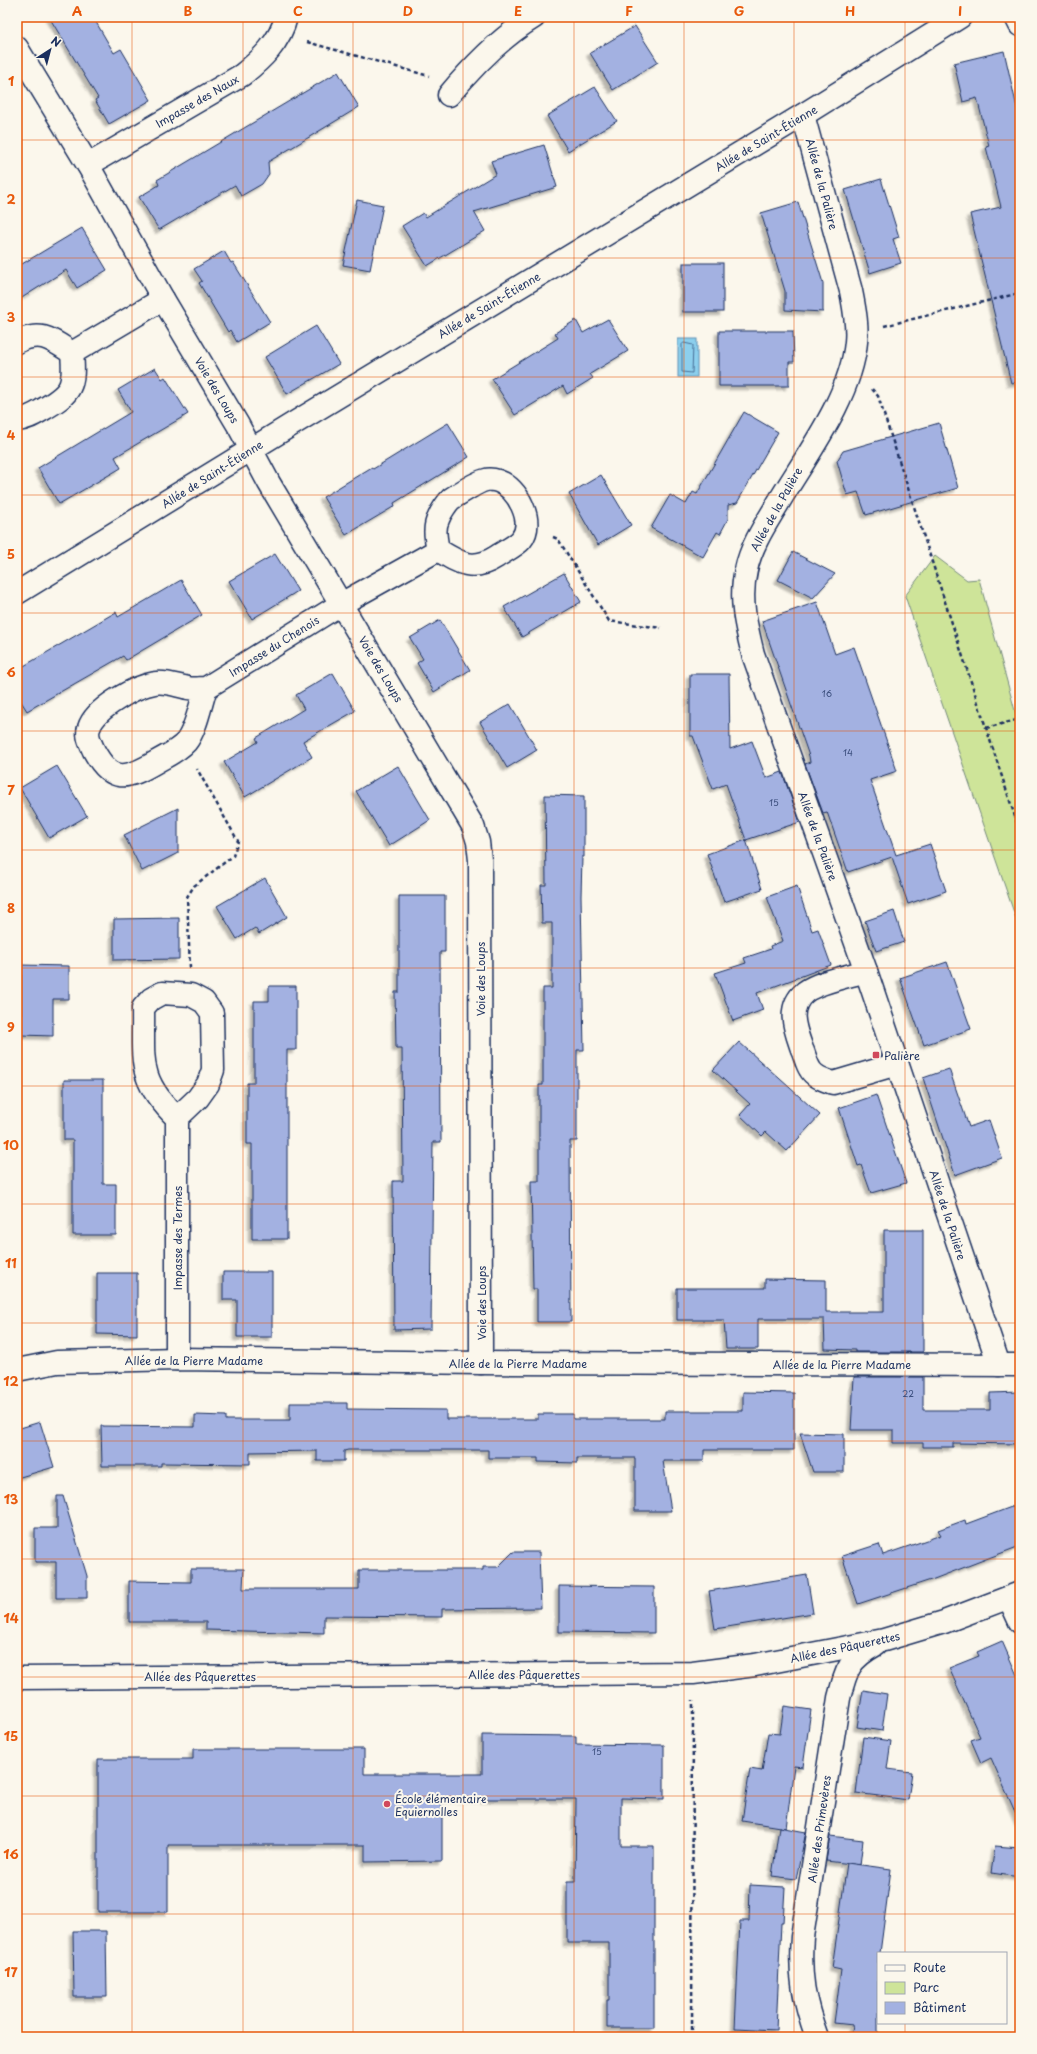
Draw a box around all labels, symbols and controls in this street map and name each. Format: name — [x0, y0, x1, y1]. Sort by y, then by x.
text: A — [72, 1, 82, 20]
text: B — [184, 1, 193, 20]
text: C — [293, 1, 303, 20]
text: D — [403, 1, 413, 20]
text: E — [514, 1, 522, 20]
text: F — [625, 1, 633, 20]
text: G — [734, 1, 744, 20]
text: H — [845, 1, 855, 20]
text: I — [958, 1, 962, 20]
north arrow — [30, 30, 70, 70]
text: N — [48, 32, 65, 51]
street label: Impasse des Naux — [152, 70, 242, 132]
text: 1 — [8, 71, 14, 90]
street label: Allée de Saint-Étienne — [712, 101, 820, 175]
street label: Allée de la Palière — [802, 136, 842, 232]
text: 2 — [6, 189, 16, 208]
street label: Allée de Saint-Étienne — [435, 268, 543, 342]
text: 3 — [7, 307, 16, 326]
street label: Voie des Loups — [191, 354, 243, 426]
text: 4 — [7, 425, 16, 444]
street label: Allée de Saint-Étienne — [158, 436, 266, 512]
street label: Allée de la Palière — [746, 464, 806, 554]
text: 5 — [7, 544, 15, 563]
street label: Impasse du Chenois — [226, 611, 322, 681]
street label: Voie des Loups — [355, 633, 407, 705]
text: 6 — [6, 662, 16, 681]
house number: 16 — [822, 686, 832, 700]
house number: 14 — [843, 745, 853, 759]
text: 7 — [7, 780, 15, 799]
street label: Allée de la Palière — [794, 789, 842, 883]
house number: 15 — [769, 795, 779, 809]
text: 8 — [7, 898, 15, 917]
street label: Voie des Loups — [472, 942, 489, 1016]
text: 9 — [7, 1017, 15, 1036]
place label: Palière — [884, 1047, 920, 1064]
marker: Palière — [871, 1050, 881, 1060]
text: 10 — [3, 1135, 19, 1154]
street label: Allée de la Palière — [925, 1168, 971, 1262]
street label: Impasse des Termes — [169, 1186, 186, 1290]
text: 11 — [5, 1253, 17, 1272]
street label: Voie des Loups — [473, 1266, 490, 1340]
street label: Allée de la Pierre Madame — [125, 1352, 263, 1369]
street label: Allée de la Pierre Madame — [449, 1355, 587, 1372]
street label: Allée de la Pierre Madame — [773, 1356, 911, 1373]
text: 12 — [3, 1371, 19, 1390]
house number: 22 — [902, 1386, 914, 1400]
text: 13 — [4, 1489, 19, 1508]
text: 14 — [3, 1608, 19, 1627]
street label: Allée des Pâquerettes — [789, 1627, 901, 1667]
street label: Allée des Pâquerettes — [468, 1666, 580, 1683]
street label: Allée des Pâquerettes — [144, 1668, 256, 1685]
text: 15 — [4, 1726, 18, 1745]
house number: 15 — [592, 1744, 602, 1758]
street label: Allée des Primevères — [803, 1774, 835, 1884]
place label: École élémentaire Equiernolles — [395, 1790, 487, 1820]
marker: École élémentaire Equiernolles — [382, 1799, 392, 1809]
text: 16 — [3, 1844, 19, 1863]
legend — [877, 1952, 1007, 2024]
text: Route — [913, 1958, 946, 1976]
text: 17 — [4, 1962, 18, 1981]
text: Parc — [913, 1978, 939, 1996]
text: Bâtiment — [913, 1998, 966, 2016]

